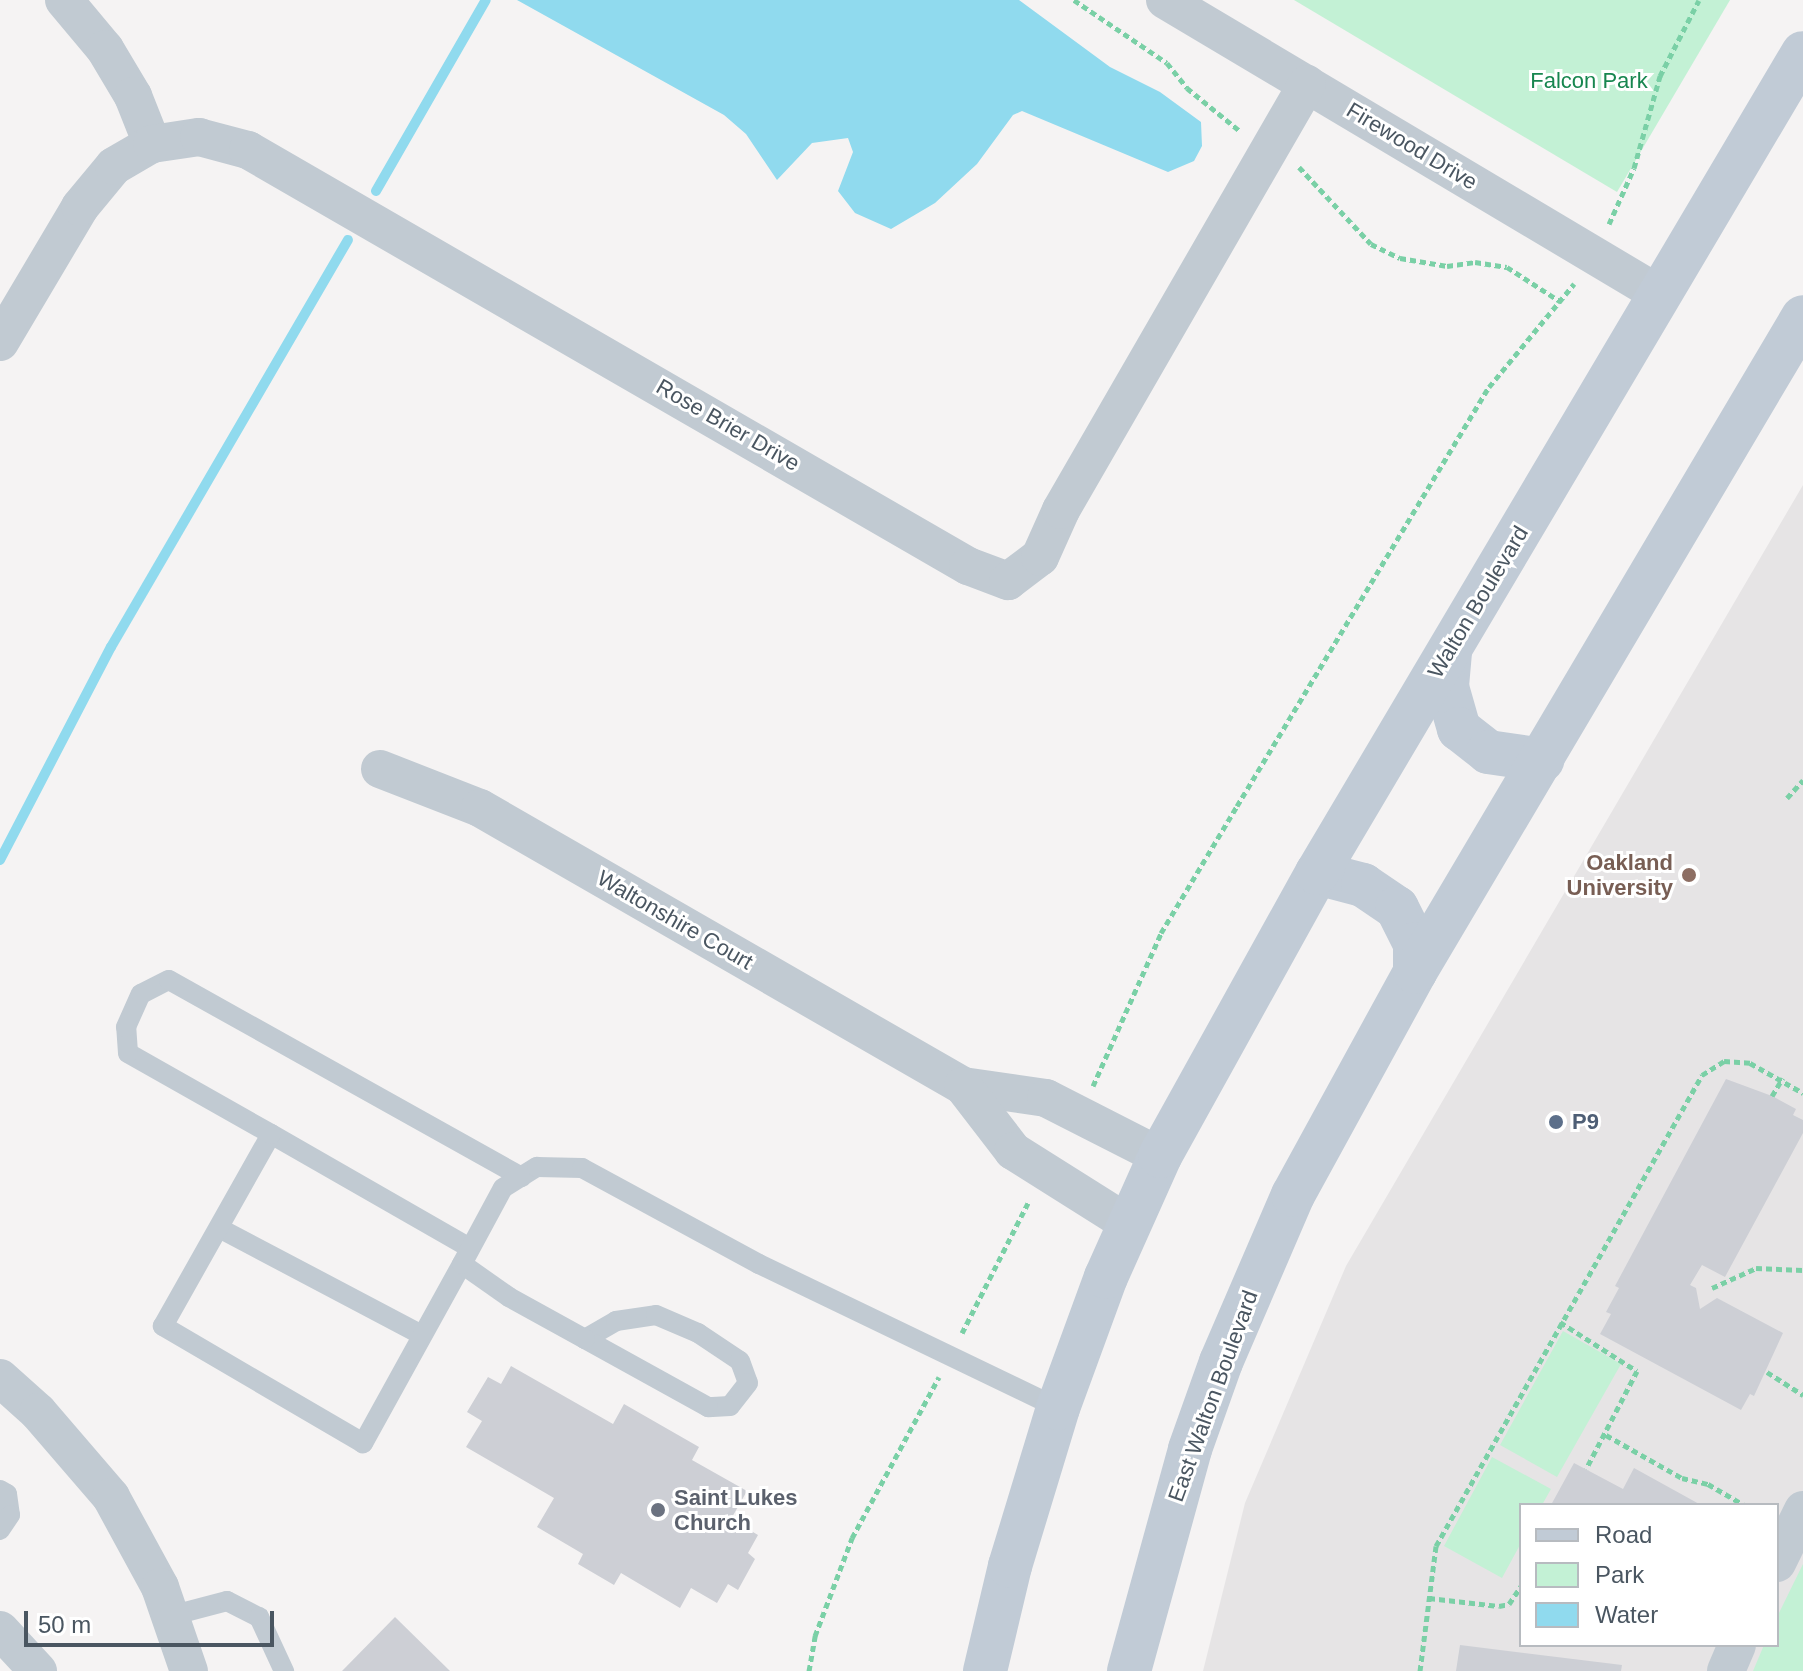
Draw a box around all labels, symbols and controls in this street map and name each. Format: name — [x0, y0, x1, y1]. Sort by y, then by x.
park label: Falcon Park — [1530, 68, 1648, 94]
street label: Firewood Drive — [1342, 97, 1482, 195]
street label: Rose Brier Drive — [652, 373, 804, 477]
street label: Walton Boulevard — [1422, 521, 1534, 683]
place label: Oakland University — [1567, 849, 1673, 900]
street label: Waltonshire Court — [593, 865, 757, 975]
marker: Oakland University — [1680, 866, 1698, 884]
place label: P9 — [1572, 1109, 1599, 1135]
marker: P9 — [1547, 1113, 1565, 1131]
street label: East Walton Boulevard — [1162, 1287, 1264, 1505]
place label: Saint Lukes Church — [674, 1484, 797, 1536]
marker: Saint Lukes Church — [649, 1501, 667, 1519]
legend — [1519, 1503, 1779, 1647]
text: Road — [1595, 1521, 1652, 1548]
text: Park — [1595, 1561, 1644, 1588]
scale bar — [28, 1595, 278, 1645]
text: Water — [1595, 1601, 1658, 1628]
text: 50 m — [38, 1611, 91, 1638]

